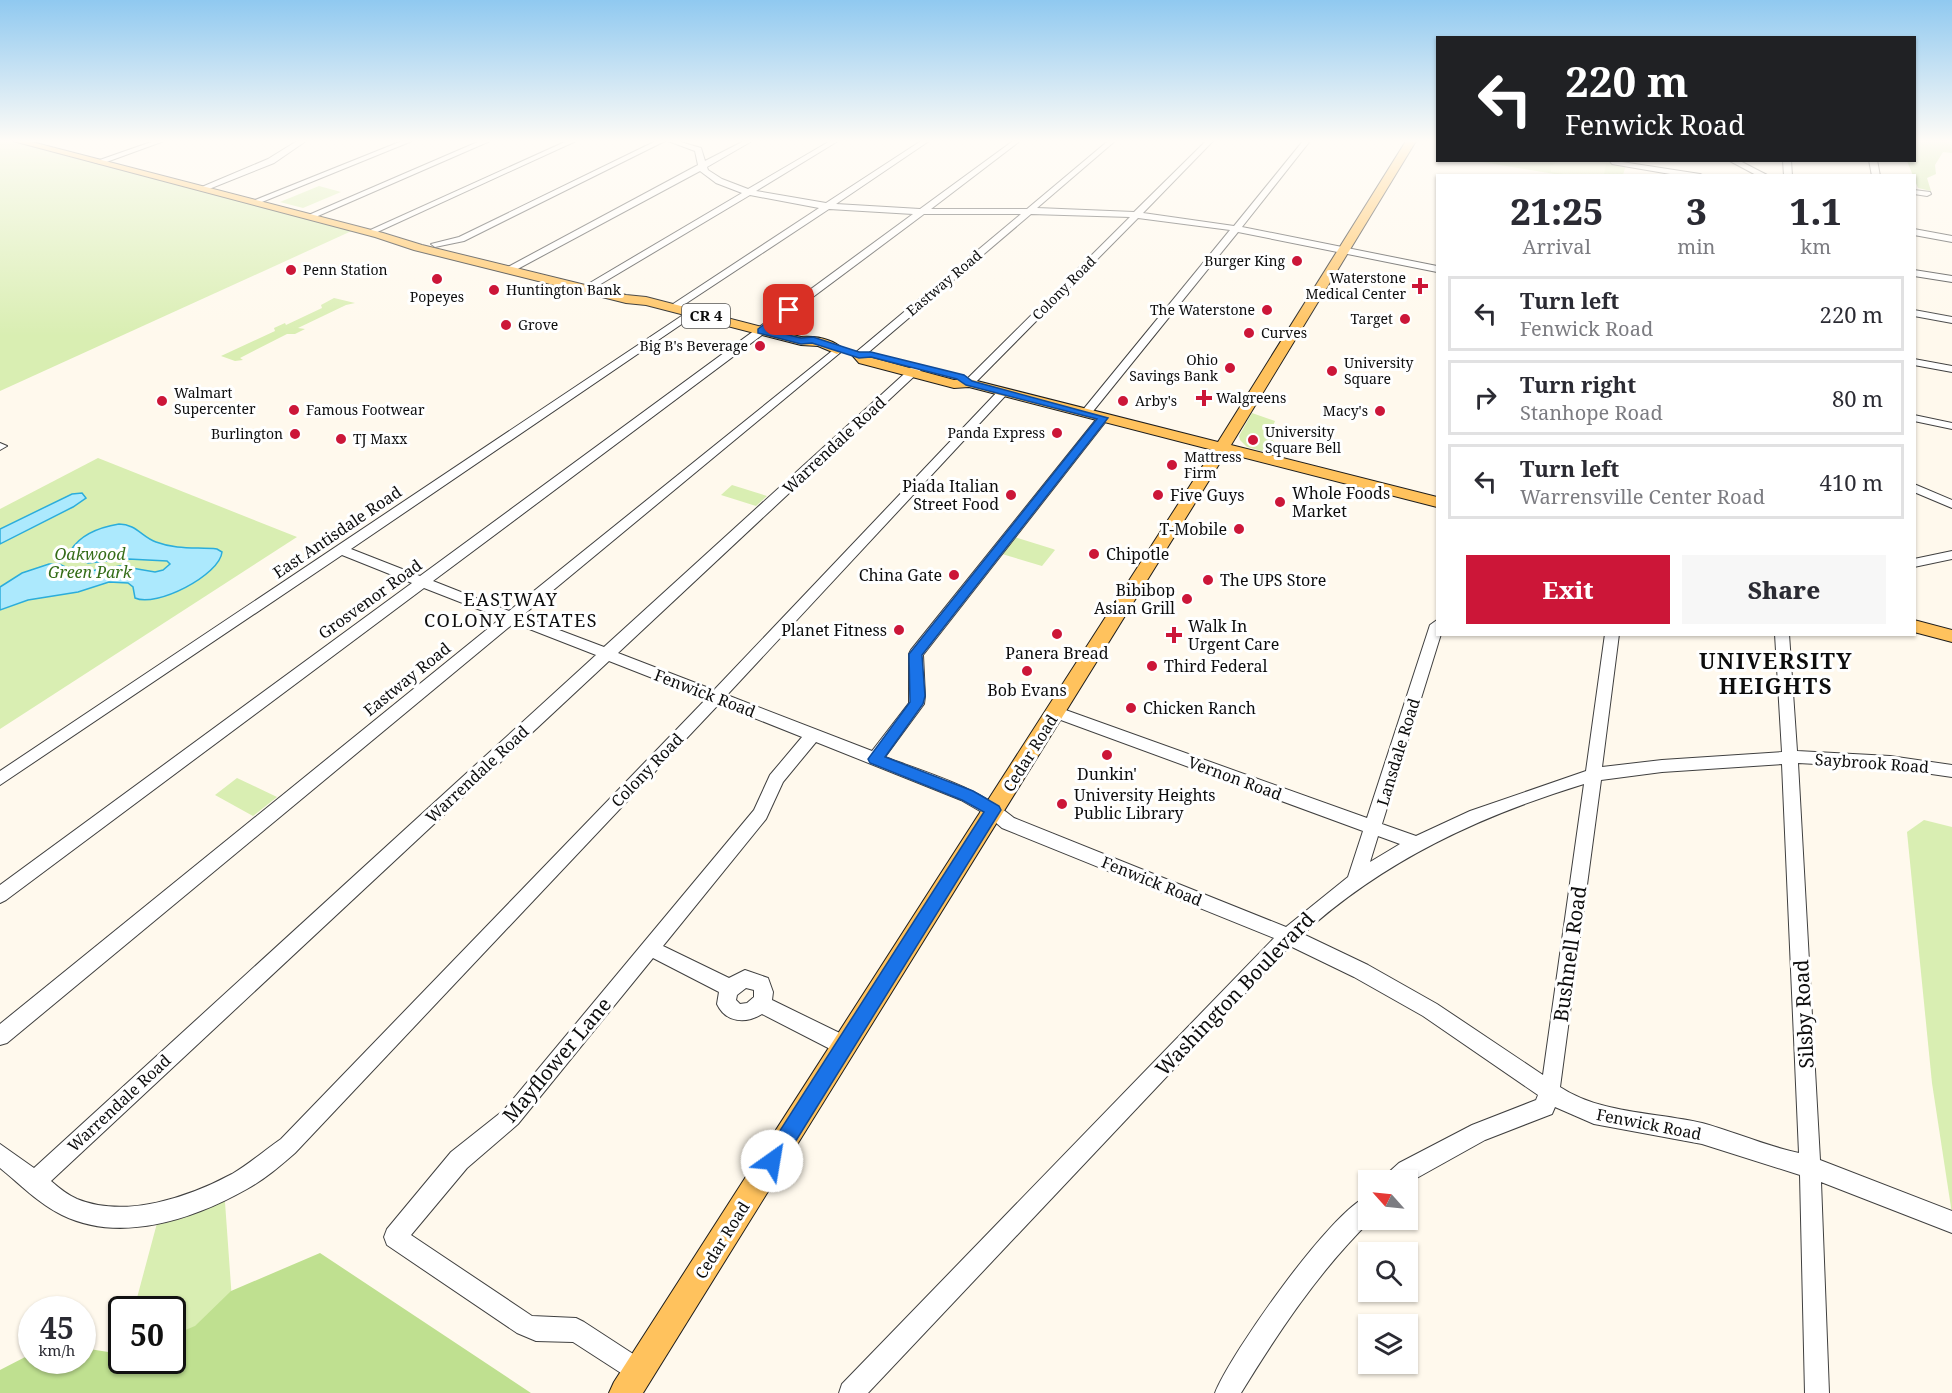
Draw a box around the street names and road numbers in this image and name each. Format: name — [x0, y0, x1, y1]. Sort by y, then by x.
street label: Eastway Road — [902, 245, 986, 320]
street label: Colony Road — [1028, 251, 1100, 324]
road number: CR 4 — [682, 304, 730, 328]
street label: Warrendale Road — [778, 391, 891, 499]
street label: East Antisdale Road — [268, 481, 406, 583]
street label: Grosvenor Road — [314, 554, 426, 644]
street label: Eastway Road — [359, 637, 455, 721]
street label: Fenwick Road — [651, 664, 759, 722]
street label: Lansdale Road — [1371, 695, 1425, 809]
street label: Cedar Road — [997, 710, 1063, 796]
street label: Warrendale Road — [421, 720, 534, 828]
street label: Colony Road — [606, 728, 688, 812]
street label: Saybrook Road — [1814, 748, 1930, 778]
street label: Vernon Road — [1185, 751, 1285, 805]
street label: Fenwick Road — [1098, 851, 1206, 911]
street label: Bushnell Road — [1547, 884, 1592, 1024]
street label: Washington Boulevard — [1149, 906, 1320, 1081]
street label: Silsby Road — [1787, 959, 1820, 1069]
street label: Mayflower Lane — [496, 991, 617, 1128]
street label: Warrendale Road — [63, 1049, 176, 1157]
street label: Fenwick Road — [1595, 1103, 1704, 1145]
street label: Cedar Road — [689, 1197, 755, 1283]

